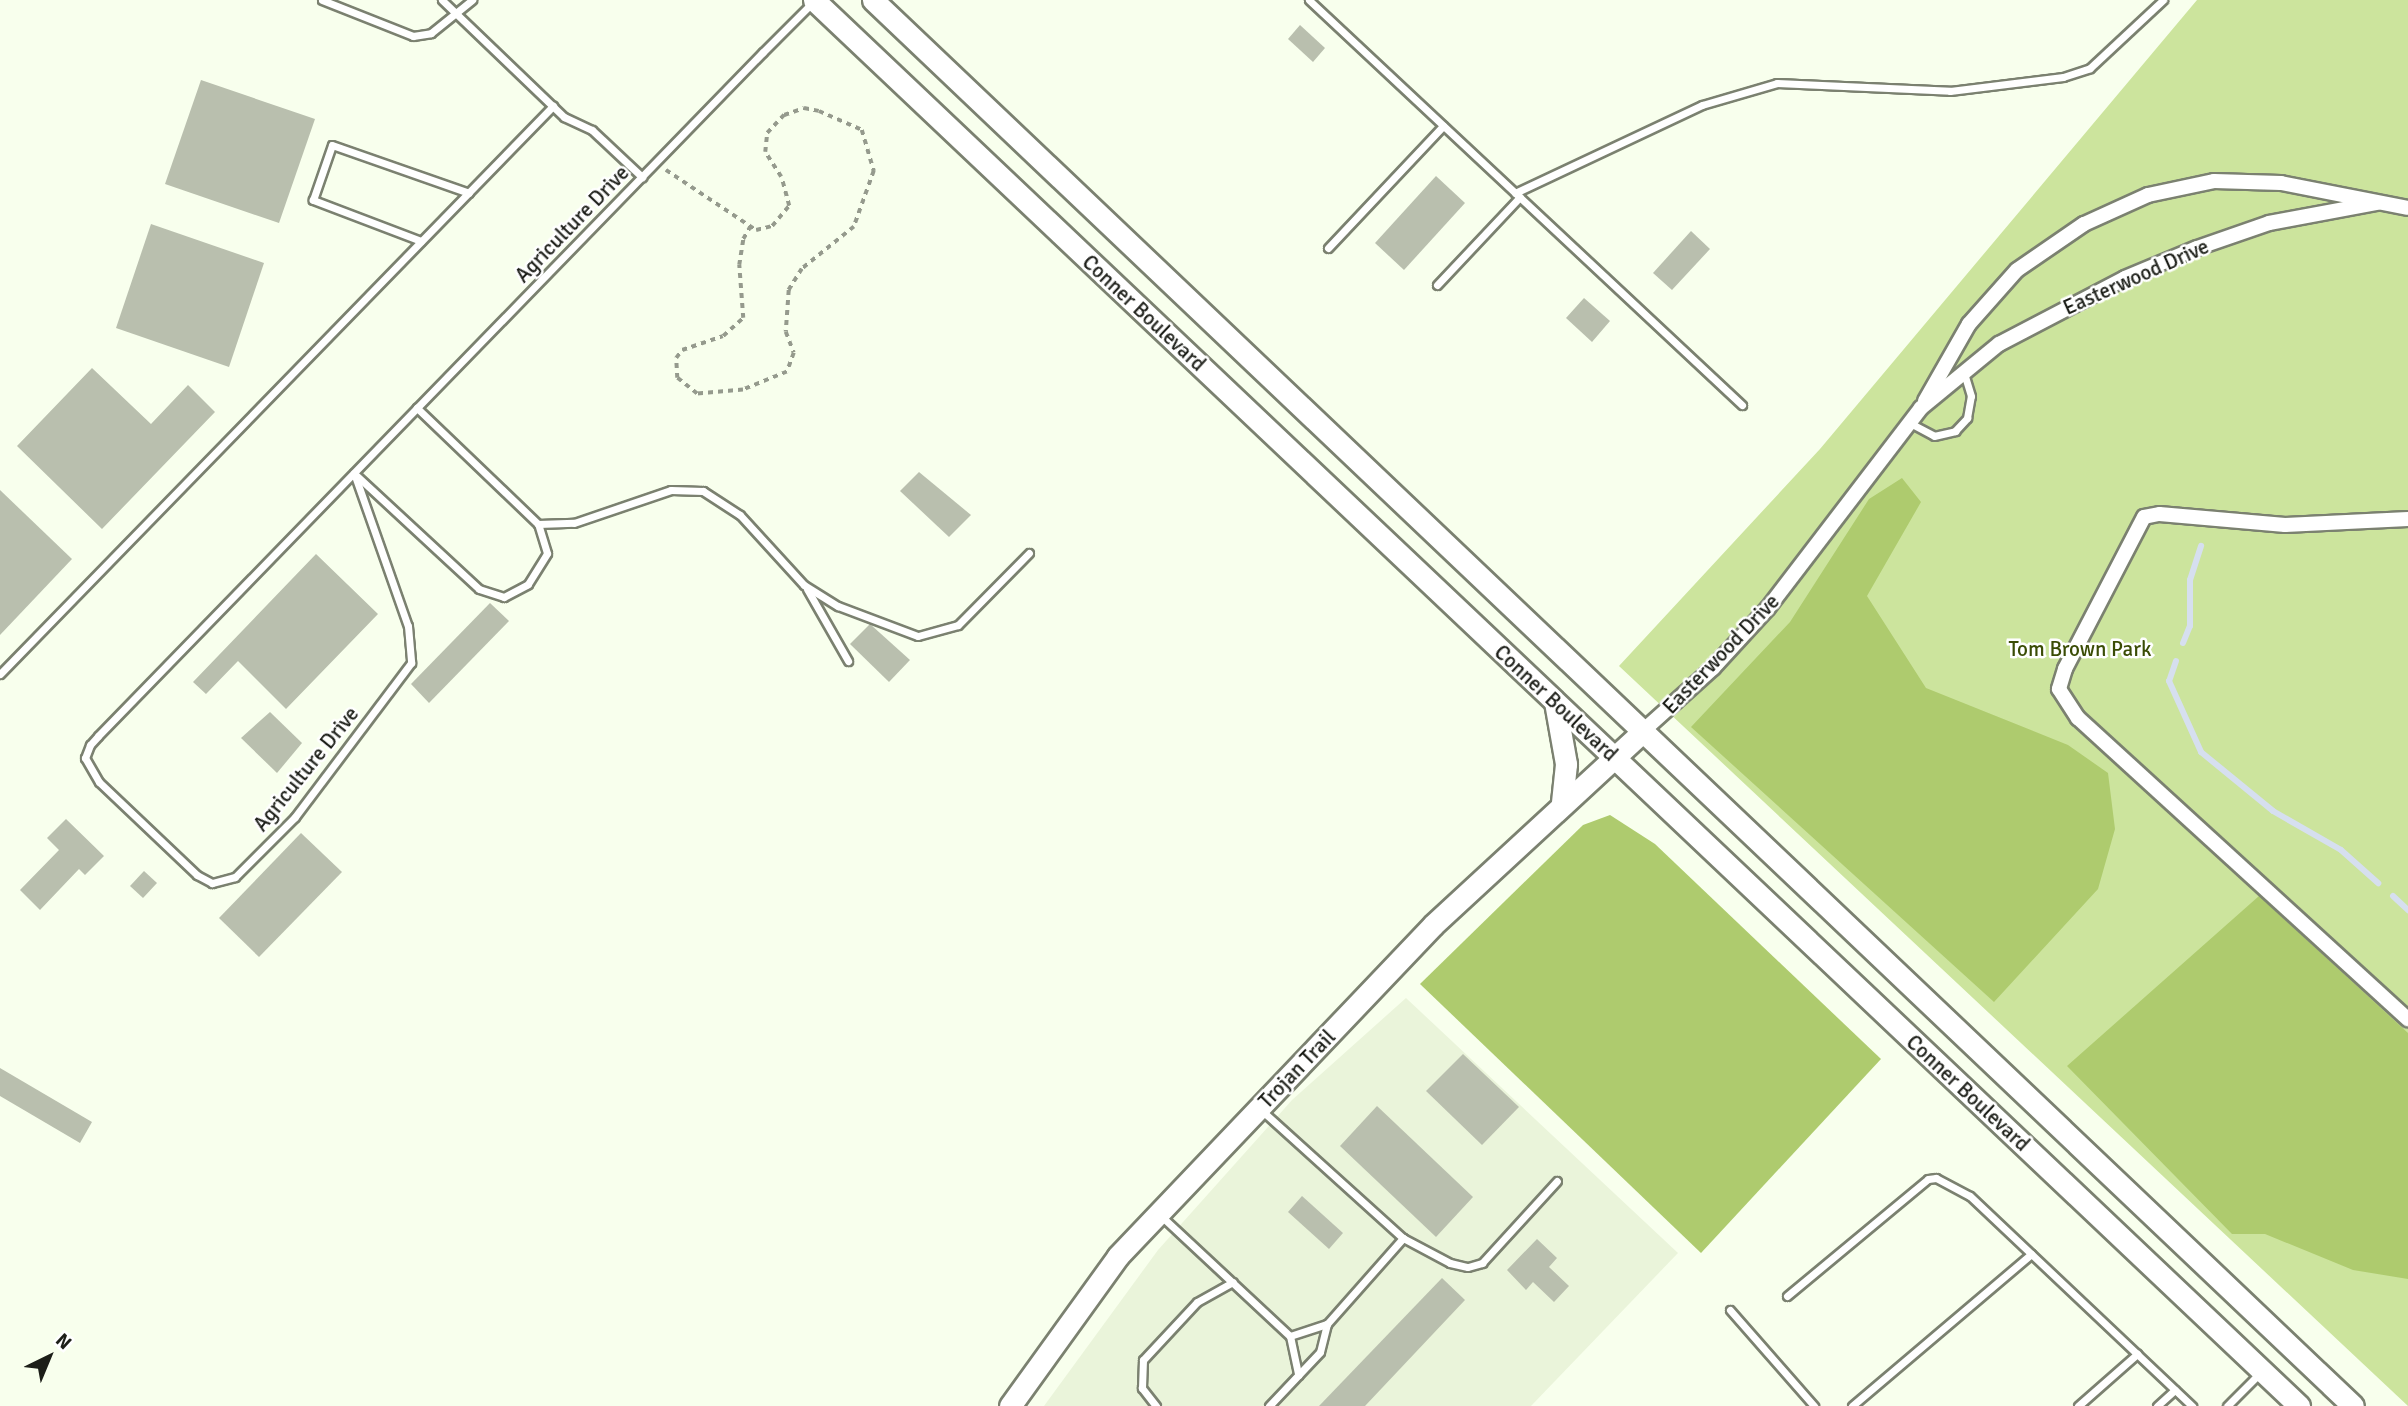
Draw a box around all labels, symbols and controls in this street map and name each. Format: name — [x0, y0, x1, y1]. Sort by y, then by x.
street label: Agriculture Drive — [510, 160, 634, 288]
street label: Easterwood Drive — [2059, 234, 2213, 320]
street label: Conner Boulevard — [1077, 249, 1211, 377]
street label: Easterwood Drive — [1657, 589, 1785, 719]
park label: Tom Brown Park — [2009, 636, 2151, 662]
street label: Conner Boulevard — [1489, 639, 1623, 767]
street label: Agriculture Drive — [248, 702, 364, 836]
street label: Trojan Trail — [1253, 1024, 1341, 1114]
street label: Conner Boulevard — [1901, 1029, 2035, 1157]
north arrow — [14, 1322, 84, 1392]
text: N — [50, 1328, 76, 1355]

